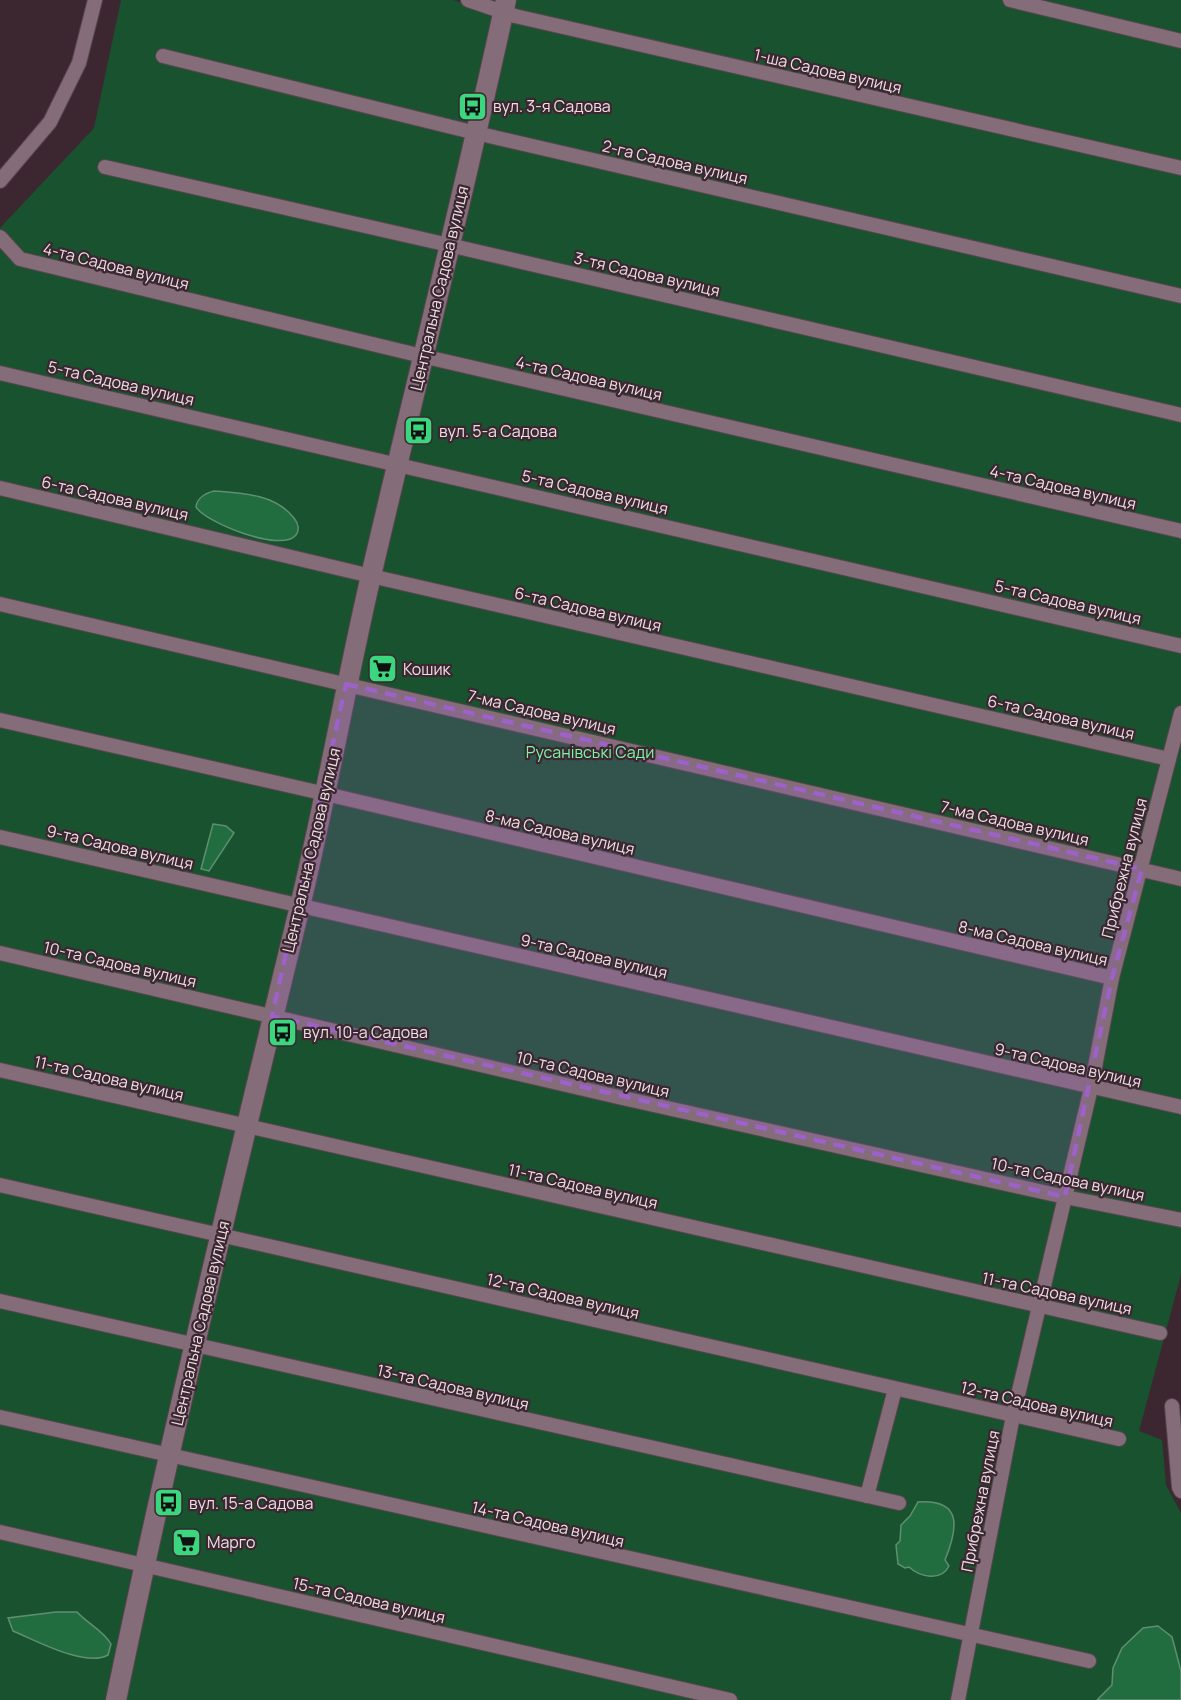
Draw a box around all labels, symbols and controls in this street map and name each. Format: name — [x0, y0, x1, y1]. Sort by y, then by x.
street label: 1-ша Садова вулиця — [752, 43, 904, 99]
bus stop icon: вул. 3-я Садова — [456, 90, 488, 122]
place label: вул. 3-я Садова — [493, 95, 611, 117]
street label: 2-га Садова вулиця — [600, 135, 750, 189]
street label: Центральна Садова вулиця — [405, 183, 473, 393]
street label: 4-та Садова вулиця — [41, 237, 191, 295]
street label: 3-тя Садова вулиця — [572, 247, 722, 301]
street label: 4-та Садова вулиця — [514, 350, 664, 406]
street label: 5-та Садова вулиця — [46, 355, 196, 411]
bus stop icon: вул. 5-а Садова — [402, 415, 434, 447]
place label: вул. 5-а Садова — [439, 420, 557, 442]
street label: 4-та Садова вулиця — [988, 459, 1138, 515]
street label: 5-та Садова вулиця — [520, 464, 670, 520]
street label: 6-та Садова вулиця — [39, 470, 191, 526]
street label: 5-та Садова вулиця — [993, 574, 1143, 630]
street label: 6-та Садова вулиця — [512, 581, 664, 637]
supermarket icon: Кошик — [366, 653, 398, 685]
place label: Кошик — [403, 658, 452, 680]
street label: 7-ма Садова вулиця — [466, 684, 618, 740]
street label: 6-та Садова вулиця — [985, 689, 1137, 745]
park label: Русанівські Сади — [526, 741, 654, 763]
street label: Центральна Садова вулиця — [277, 745, 345, 955]
street label: 7-ма Садова вулиця — [939, 795, 1091, 851]
street label: Прибрежна вулиця — [1096, 796, 1152, 940]
street label: 8-ма Садова вулиця — [483, 804, 637, 860]
street label: 9-та Садова вулиця — [44, 819, 196, 875]
street label: 8-ма Садова вулиця — [956, 915, 1110, 971]
street label: 9-та Садова вулиця — [518, 928, 670, 984]
street label: 10-та Садова вулиця — [41, 936, 199, 992]
bus stop icon: вул. 10-а Садова — [266, 1016, 298, 1048]
place label: вул. 10-а Садова — [303, 1021, 428, 1043]
street label: 9-та Садова вулиця — [992, 1037, 1144, 1093]
street label: 10-та Садова вулиця — [514, 1046, 672, 1102]
street label: 11-та Садова вулиця — [32, 1050, 186, 1106]
street label: 10-та Садова вулиця — [989, 1152, 1147, 1206]
street label: 11-та Садова вулиця — [506, 1158, 660, 1214]
street label: Центральна Садова вулиця — [166, 1218, 234, 1428]
street label: 11-та Садова вулиця — [980, 1266, 1134, 1320]
street label: 12-та Садова вулиця — [485, 1268, 641, 1324]
street label: 13-та Садова вулиця — [375, 1359, 531, 1415]
street label: 12-та Садова вулиця — [959, 1376, 1115, 1432]
street label: Прибрежна вулиця — [955, 1428, 1005, 1574]
bus stop icon: вул. 15-а Садова — [152, 1487, 184, 1519]
place label: вул. 15-а Садова — [189, 1492, 313, 1514]
street label: 14-та Садова вулиця — [470, 1496, 626, 1552]
supermarket icon: Марго — [170, 1526, 202, 1558]
place label: Марго — [207, 1531, 256, 1553]
street label: 15-та Садова вулиця — [291, 1572, 447, 1628]

